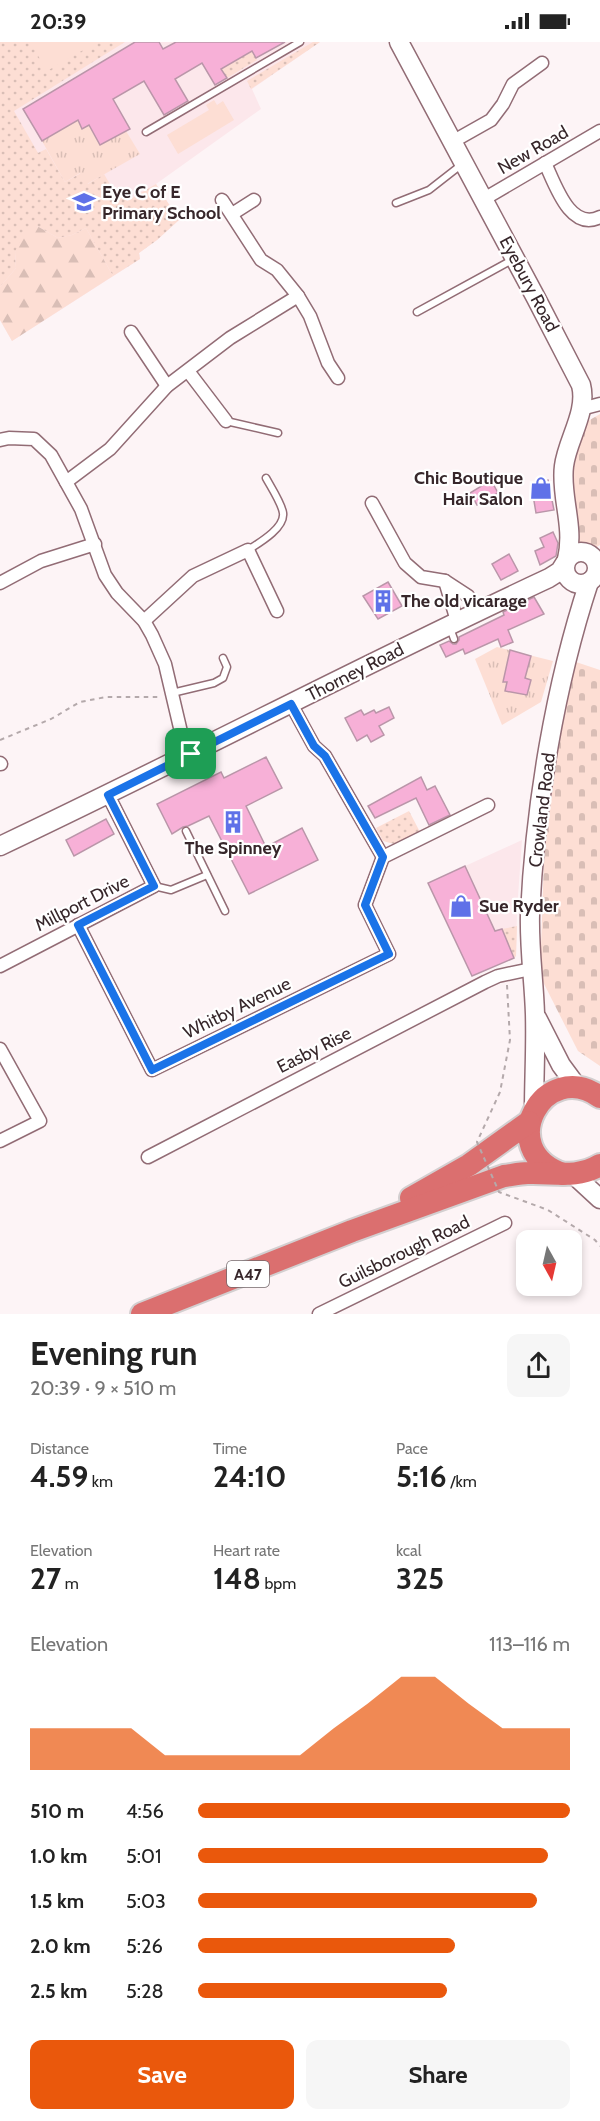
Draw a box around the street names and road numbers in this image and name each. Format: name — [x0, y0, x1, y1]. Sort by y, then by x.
street label: New Road — [494, 121, 572, 179]
street label: Eyebury Road — [495, 232, 563, 336]
street label: Thorney Road — [303, 638, 407, 706]
street label: Crowland Road — [524, 751, 560, 869]
street label: Millport Drive — [31, 870, 133, 936]
street label: Whitby Avenue — [180, 973, 294, 1043]
street label: Easby Rise — [273, 1022, 355, 1078]
street label: Guilsborough Road — [335, 1211, 473, 1293]
road number: A47 — [227, 1261, 269, 1287]

